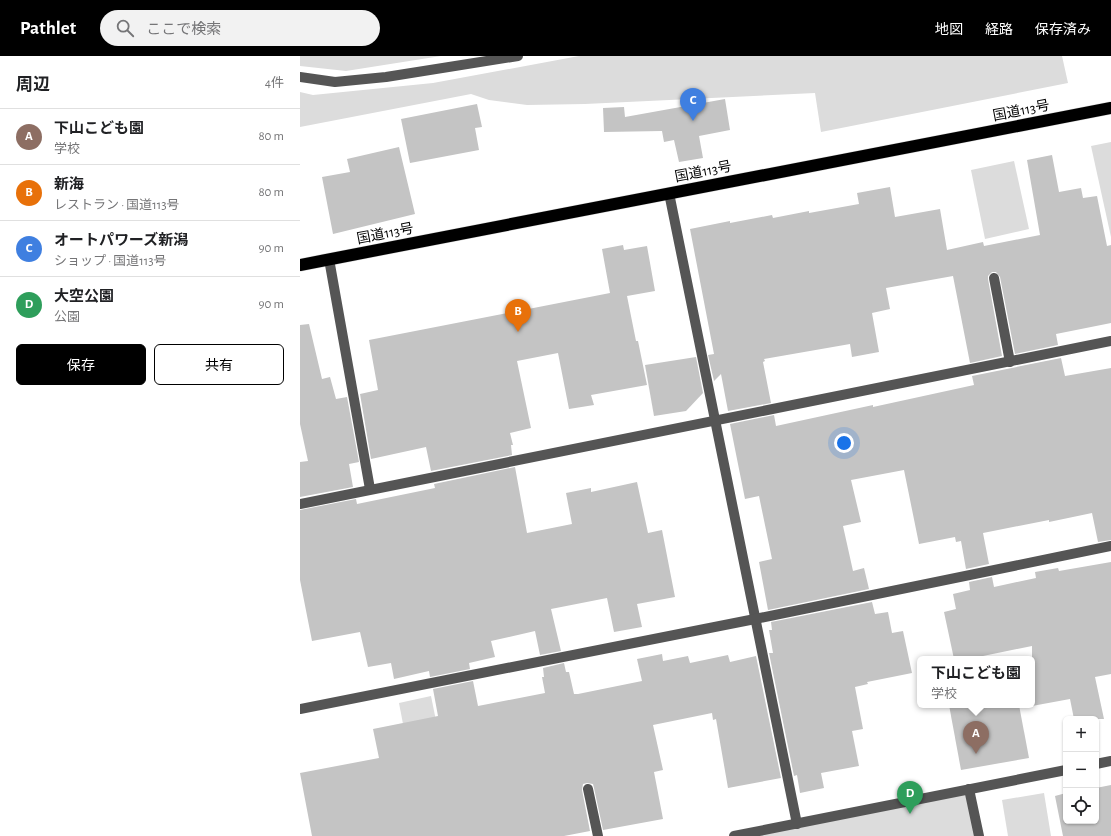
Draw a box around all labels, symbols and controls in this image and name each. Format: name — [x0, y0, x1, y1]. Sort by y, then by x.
search box — [100, 10, 380, 46]
icon: search — [114, 17, 136, 39]
text: Pathlet — [20, 19, 76, 38]
text: ここで検索 — [146, 22, 221, 37]
text: 地図 — [935, 23, 963, 37]
text: 経路 — [985, 23, 1013, 37]
text: 保存済み — [1035, 23, 1091, 37]
text: 周辺 — [16, 76, 50, 93]
text: 4件 — [265, 77, 284, 90]
pin: C — [680, 88, 706, 121]
street label: 国道113号 — [991, 98, 1051, 123]
text: 下山こども園 — [54, 121, 144, 136]
text: A — [25, 130, 33, 143]
text: 80 m — [258, 130, 284, 143]
text: 学校 — [54, 143, 80, 156]
street label: 国道113号 — [673, 159, 733, 184]
text: 新海 — [54, 177, 84, 192]
text: B — [25, 186, 33, 199]
text: 80 m — [258, 186, 284, 199]
text: レストラン · 国道113号 — [54, 199, 180, 212]
street label: 国道113号 — [355, 221, 415, 246]
text: オートパワーズ新潟 — [54, 233, 188, 248]
text: C — [26, 242, 32, 255]
text: 90 m — [258, 242, 284, 255]
text: ショップ · 国道113号 — [54, 255, 167, 268]
text: 大空公園 — [54, 289, 114, 304]
text: D — [25, 298, 33, 311]
text: 90 m — [258, 298, 284, 311]
pin: B — [505, 299, 531, 332]
text: 公園 — [54, 311, 80, 324]
button: 保存 — [16, 344, 146, 385]
button: 共有 — [154, 344, 284, 385]
your location — [834, 433, 854, 453]
popup — [917, 656, 1035, 708]
text: 下山こども園 — [931, 666, 1021, 681]
text: 学校 — [931, 688, 957, 701]
map controls — [1063, 716, 1099, 824]
button: + — [1063, 716, 1099, 752]
pin: A — [963, 721, 989, 754]
button: − — [1063, 752, 1099, 788]
pin: D — [897, 781, 923, 814]
button: locate — [1063, 788, 1099, 824]

